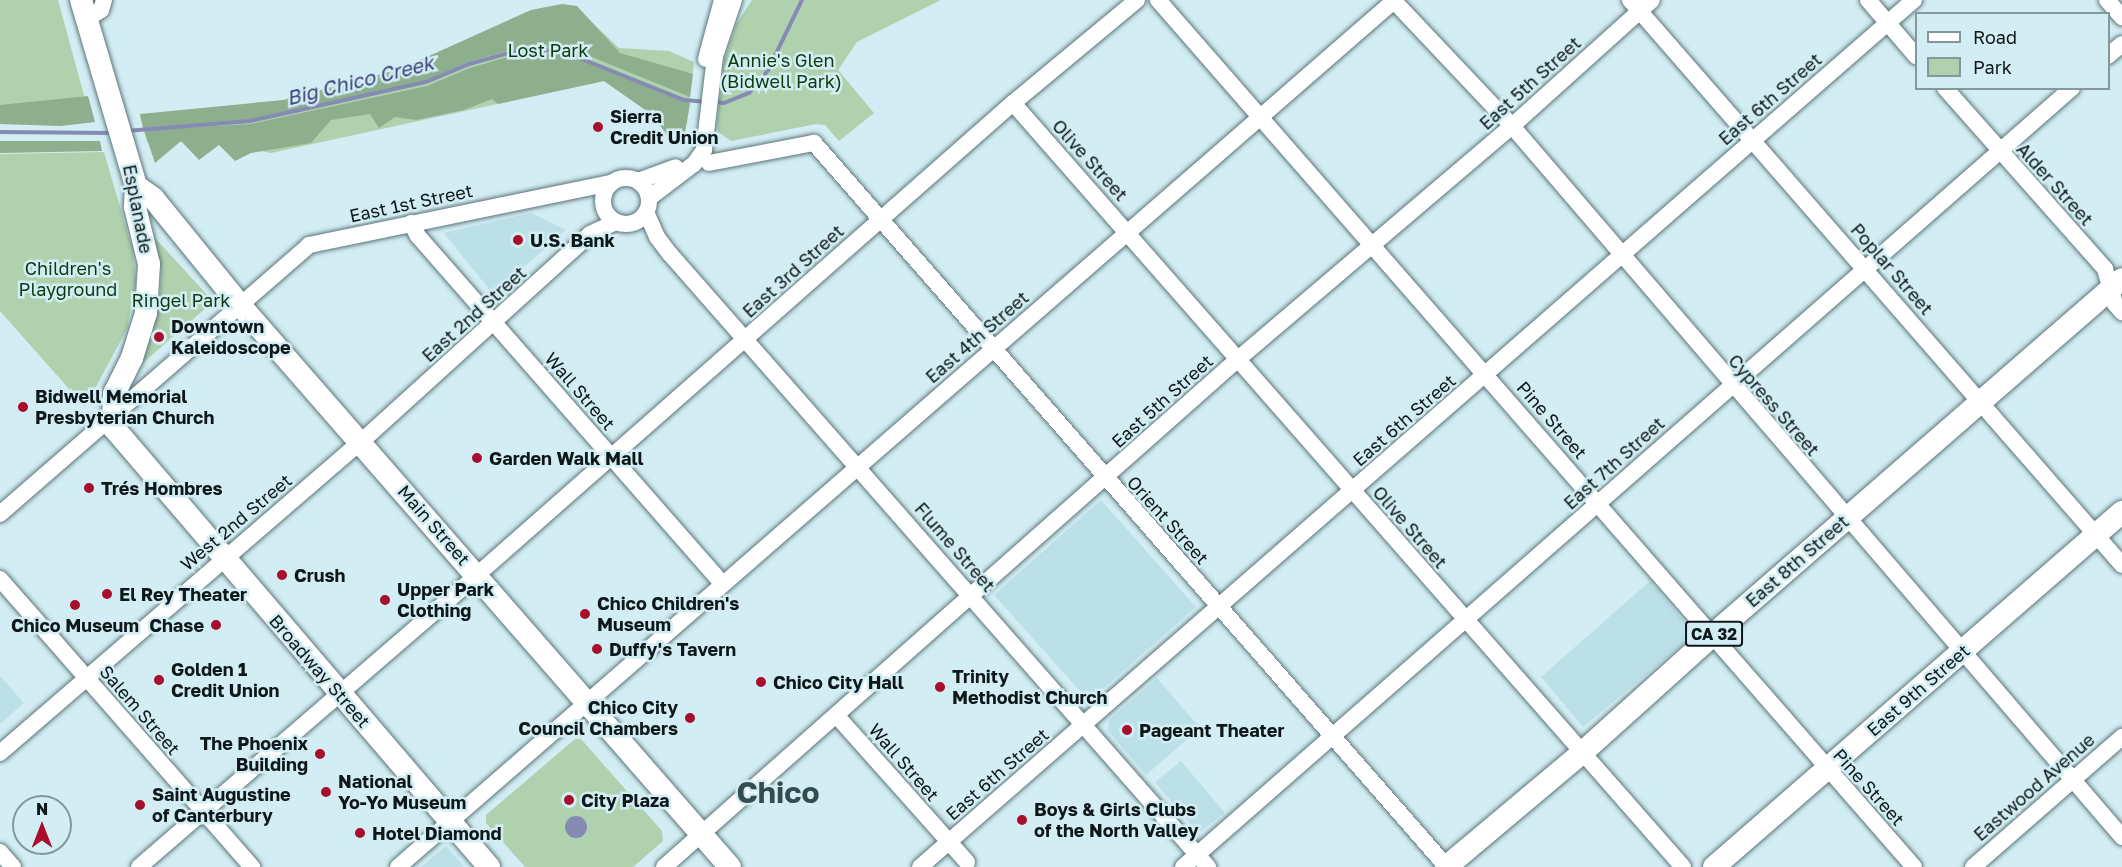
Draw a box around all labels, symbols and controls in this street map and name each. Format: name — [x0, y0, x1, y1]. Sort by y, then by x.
legend — [1915, 12, 2110, 90]
text: Road — [1973, 26, 2017, 48]
street label: East 5th Street — [1475, 32, 1585, 134]
park label: Lost Park — [507, 39, 589, 61]
street label: East 6th Street — [1714, 48, 1826, 150]
water label: Big Chico Creek — [284, 50, 436, 110]
park label: Annie's Glen (Bidwell Park) — [720, 50, 842, 92]
text: Park — [1973, 56, 2012, 78]
place label: Sierra Credit Union — [610, 106, 719, 148]
street label: Olive Street — [1048, 115, 1132, 205]
marker: Sierra Credit Union — [591, 120, 605, 134]
street label: Alder Street — [2012, 138, 2098, 230]
street label: Esplanade — [119, 163, 157, 255]
street label: East 1st Street — [347, 179, 475, 227]
street label: Poplar Street — [1846, 219, 1938, 319]
street label: East 3rd Street — [738, 220, 848, 322]
place label: U.S. Bank — [530, 229, 615, 251]
marker: U.S. Bank — [511, 233, 525, 247]
park label: Children's Playground — [19, 258, 117, 300]
street label: East 2nd Street — [418, 262, 530, 366]
street label: East 4th Street — [921, 286, 1033, 388]
park label: Ringel Park — [132, 289, 230, 311]
place label: Downtown Kaleidoscope — [171, 316, 291, 358]
marker: Downtown Kaleidoscope — [152, 330, 166, 344]
street label: Wall Street — [540, 348, 620, 434]
street label: East 5th Street — [1107, 350, 1217, 452]
street label: Cypress Street — [1724, 350, 1824, 460]
street label: East 6th Street — [1348, 369, 1460, 471]
street label: Pine Street — [1512, 377, 1592, 463]
place label: Bidwell Memorial Presbyterian Church — [35, 386, 214, 428]
marker: Bidwell Memorial Presbyterian Church — [16, 400, 30, 414]
street label: East 7th Street — [1559, 412, 1669, 514]
place label: Garden Walk Mall — [489, 447, 644, 469]
marker: Garden Walk Mall — [470, 451, 484, 465]
street label: West 2nd Street — [176, 469, 296, 575]
street label: Orient Street — [1123, 471, 1213, 569]
place label: Trés Hombres — [101, 477, 223, 499]
street label: Main Street — [393, 480, 475, 570]
marker: Trés Hombres — [82, 481, 96, 495]
street label: Olive Street — [1368, 481, 1452, 573]
street label: Flume Street — [910, 498, 1000, 596]
street label: East 8th Street — [1741, 510, 1853, 612]
place label: Crush — [294, 564, 345, 586]
marker: Crush — [275, 568, 289, 582]
place label: Upper Park Clothing — [397, 579, 494, 622]
place label: El Rey Theater — [119, 583, 247, 605]
marker: El Rey Theater — [100, 587, 114, 601]
marker: Upper Park Clothing — [378, 593, 392, 607]
place label: Chico Children's Museum — [597, 593, 739, 636]
marker: Chico Museum — [68, 598, 82, 612]
marker: Chico Children's Museum — [578, 607, 592, 621]
street label: Broadway Street — [265, 610, 375, 732]
place label: Chico Museum — [11, 614, 139, 636]
place label: Chase — [149, 614, 204, 636]
marker: Chase — [209, 618, 223, 632]
road number: CA 32 — [1684, 621, 1744, 647]
place label: Duffy's Tavern — [609, 638, 736, 660]
street label: East 9th Street — [1862, 639, 1974, 741]
marker: Duffy's Tavern — [590, 642, 604, 656]
place label: Golden 1 Credit Union — [171, 659, 280, 702]
street label: Salem Street — [95, 661, 185, 759]
place label: Trinity Methodist Church — [952, 666, 1108, 708]
place label: Chico City Hall — [773, 671, 904, 693]
marker: Golden 1 Credit Union — [152, 673, 166, 687]
marker: Chico City Hall — [754, 675, 768, 689]
marker: Trinity Methodist Church — [933, 680, 947, 694]
place label: Chico City Council Chambers — [518, 697, 678, 740]
marker: Chico City Council Chambers — [683, 711, 697, 725]
street label: Wall Street — [864, 719, 944, 805]
place label: Pageant Theater — [1139, 719, 1284, 741]
street label: East 6th Street — [941, 723, 1053, 825]
marker: Pageant Theater — [1120, 723, 1134, 737]
street label: Eastwood Avenue — [1969, 729, 2099, 845]
place label: The Phoenix Building — [200, 733, 308, 776]
street label: Pine Street — [1829, 744, 1909, 830]
marker: The Phoenix Building — [313, 747, 327, 761]
place label: National Yo-Yo Museum — [338, 771, 466, 814]
district label: Chico — [737, 774, 819, 810]
place label: Saint Augustine of Canterbury — [152, 784, 291, 826]
marker: National Yo-Yo Museum — [319, 785, 333, 799]
place label: City Plaza — [581, 789, 670, 811]
marker: City Plaza — [562, 793, 576, 807]
north arrow — [12, 795, 72, 855]
marker: Saint Augustine of Canterbury — [133, 798, 147, 812]
text: N — [36, 799, 48, 819]
place label: Boys & Girls Clubs of the North Valley — [1034, 799, 1199, 842]
marker: Boys & Girls Clubs of the North Valley — [1015, 813, 1029, 827]
place label: Hotel Diamond — [372, 822, 501, 844]
marker: Hotel Diamond — [353, 826, 367, 840]

